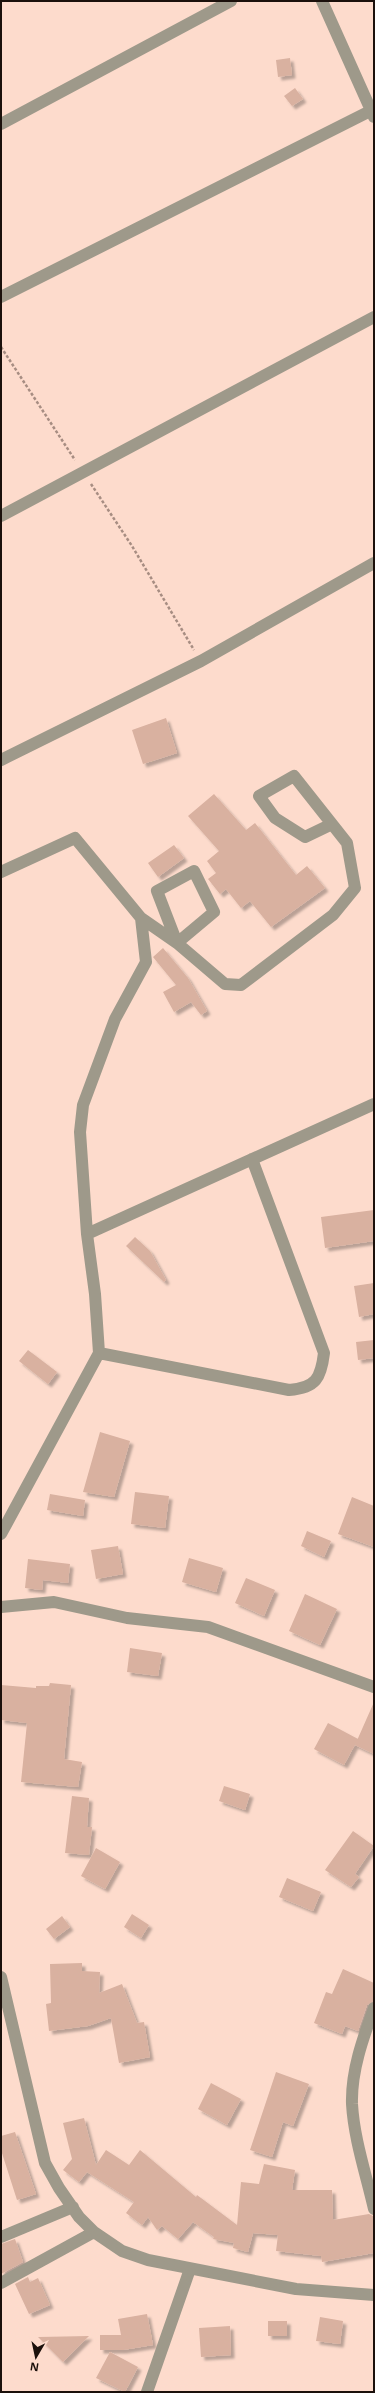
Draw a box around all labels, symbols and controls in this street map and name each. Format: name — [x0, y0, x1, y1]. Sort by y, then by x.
north arrow — [16, 2337, 56, 2377]
text: N — [29, 2359, 40, 2375]

